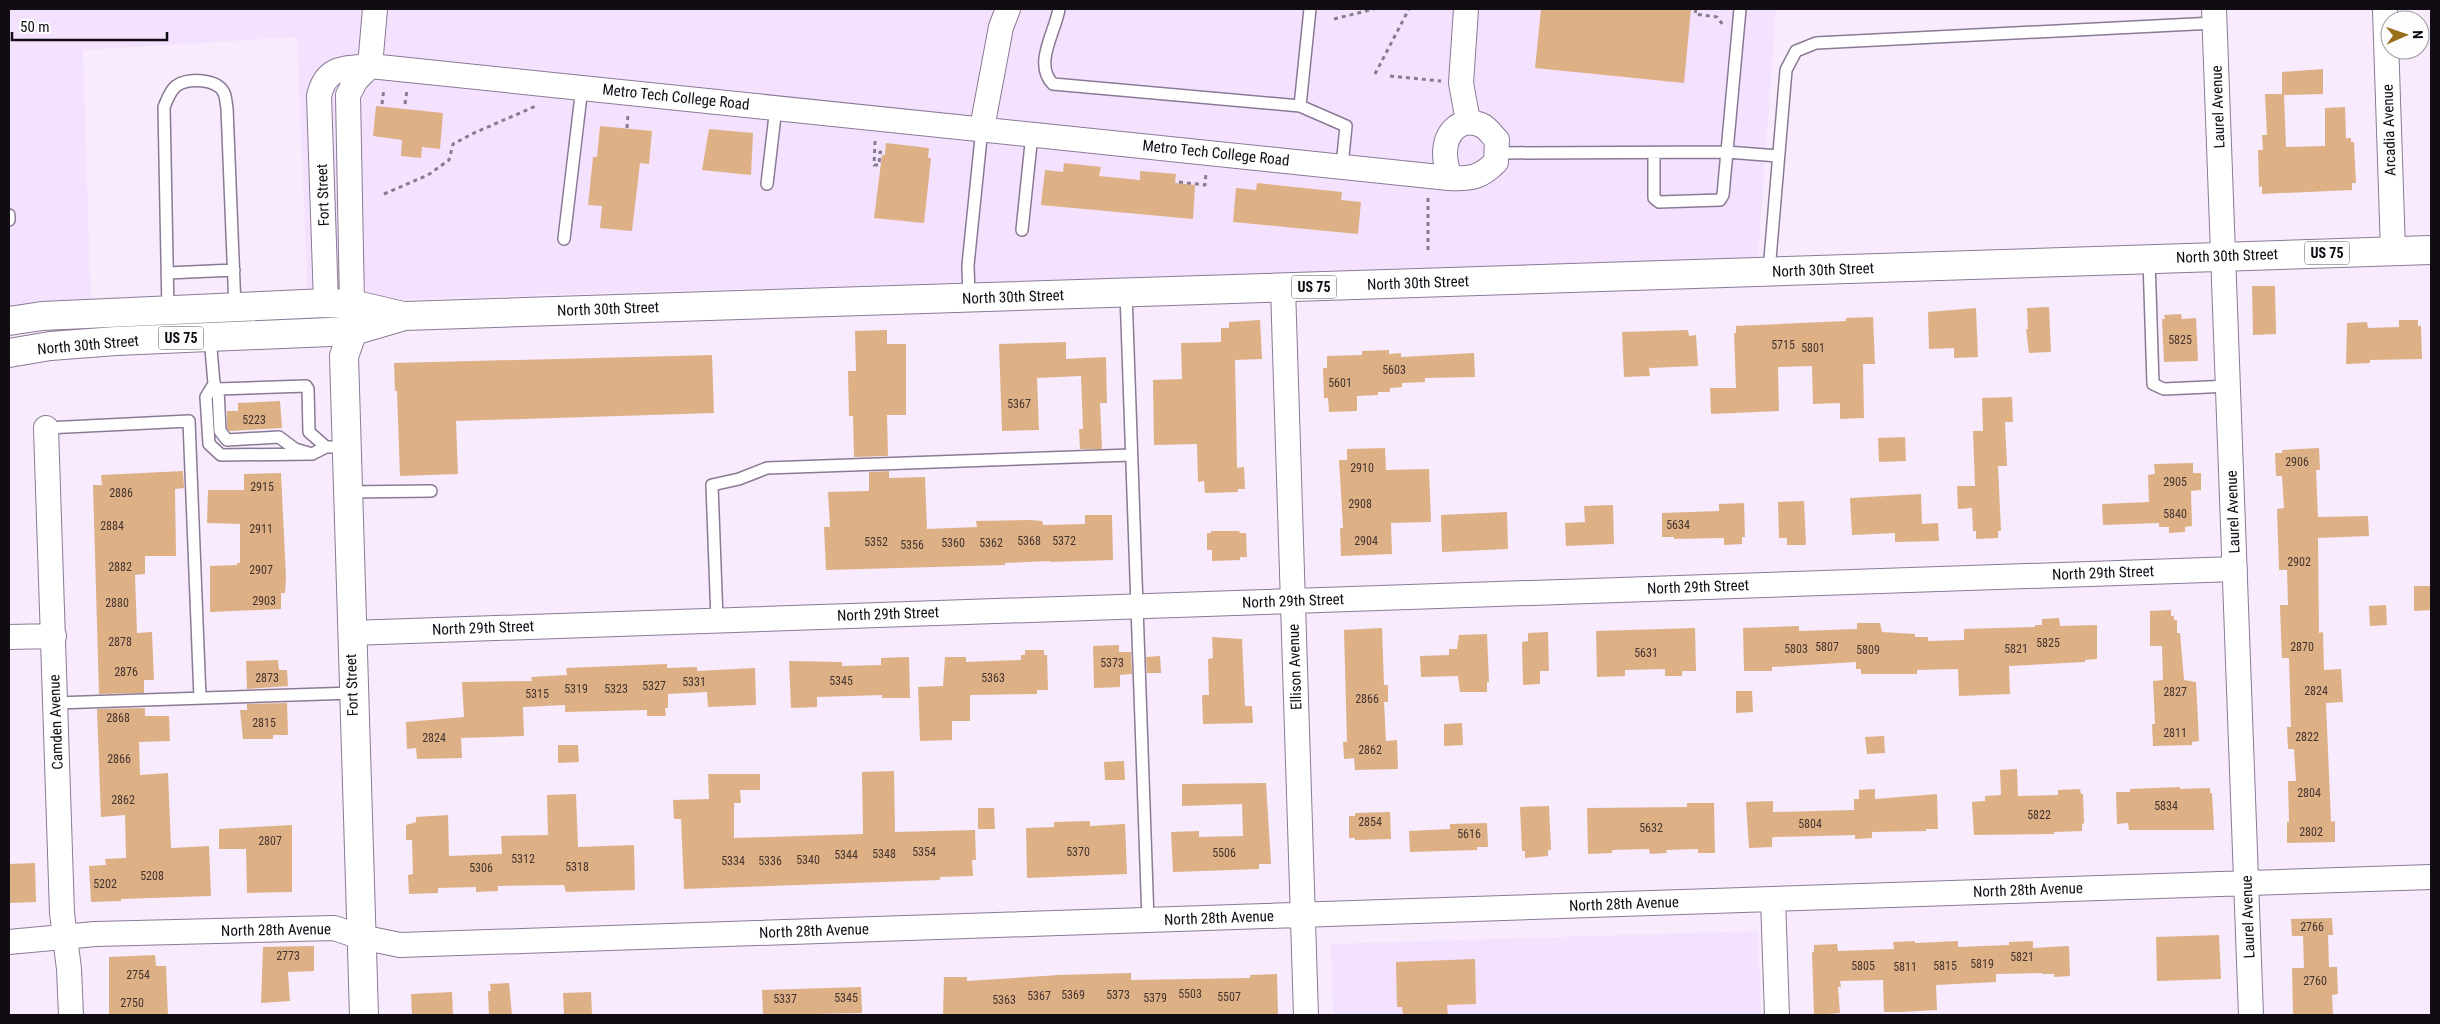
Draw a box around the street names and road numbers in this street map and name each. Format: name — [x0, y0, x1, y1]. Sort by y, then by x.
street label: Laurel Avenue — [2208, 65, 2228, 149]
street label: Metro Tech College Road — [602, 80, 750, 114]
street label: Arcadia Avenue — [2378, 84, 2400, 176]
street label: Metro Tech College Road — [1142, 136, 1290, 170]
street label: Fort Street — [313, 163, 333, 227]
road number: US 75 — [2304, 242, 2350, 264]
street label: North 30th Street — [2176, 245, 2278, 267]
street label: North 30th Street — [1772, 259, 1874, 281]
street label: North 30th Street — [1367, 272, 1469, 294]
road number: US 75 — [1292, 276, 1336, 298]
street label: North 30th Street — [962, 286, 1064, 308]
street label: North 30th Street — [557, 298, 659, 320]
road number: US 75 — [158, 326, 204, 349]
street label: North 30th Street — [36, 332, 140, 358]
street label: Laurel Avenue — [2223, 470, 2243, 554]
street label: North 29th Street — [2052, 562, 2154, 584]
street label: North 29th Street — [1647, 576, 1749, 598]
street label: North 29th Street — [1242, 590, 1344, 612]
street label: North 29th Street — [837, 603, 939, 625]
street label: North 29th Street — [432, 617, 534, 639]
street label: Ellison Avenue — [1285, 624, 1305, 710]
street label: Fort Street — [342, 653, 362, 717]
street label: Camden Avenue — [45, 674, 67, 770]
street label: Laurel Avenue — [2238, 875, 2258, 959]
street label: North 28th Avenue — [1973, 879, 2083, 901]
street label: North 28th Avenue — [1569, 893, 1679, 915]
street label: North 28th Avenue — [1164, 907, 1274, 929]
street label: North 28th Avenue — [221, 920, 331, 940]
street label: North 28th Avenue — [759, 920, 869, 942]

